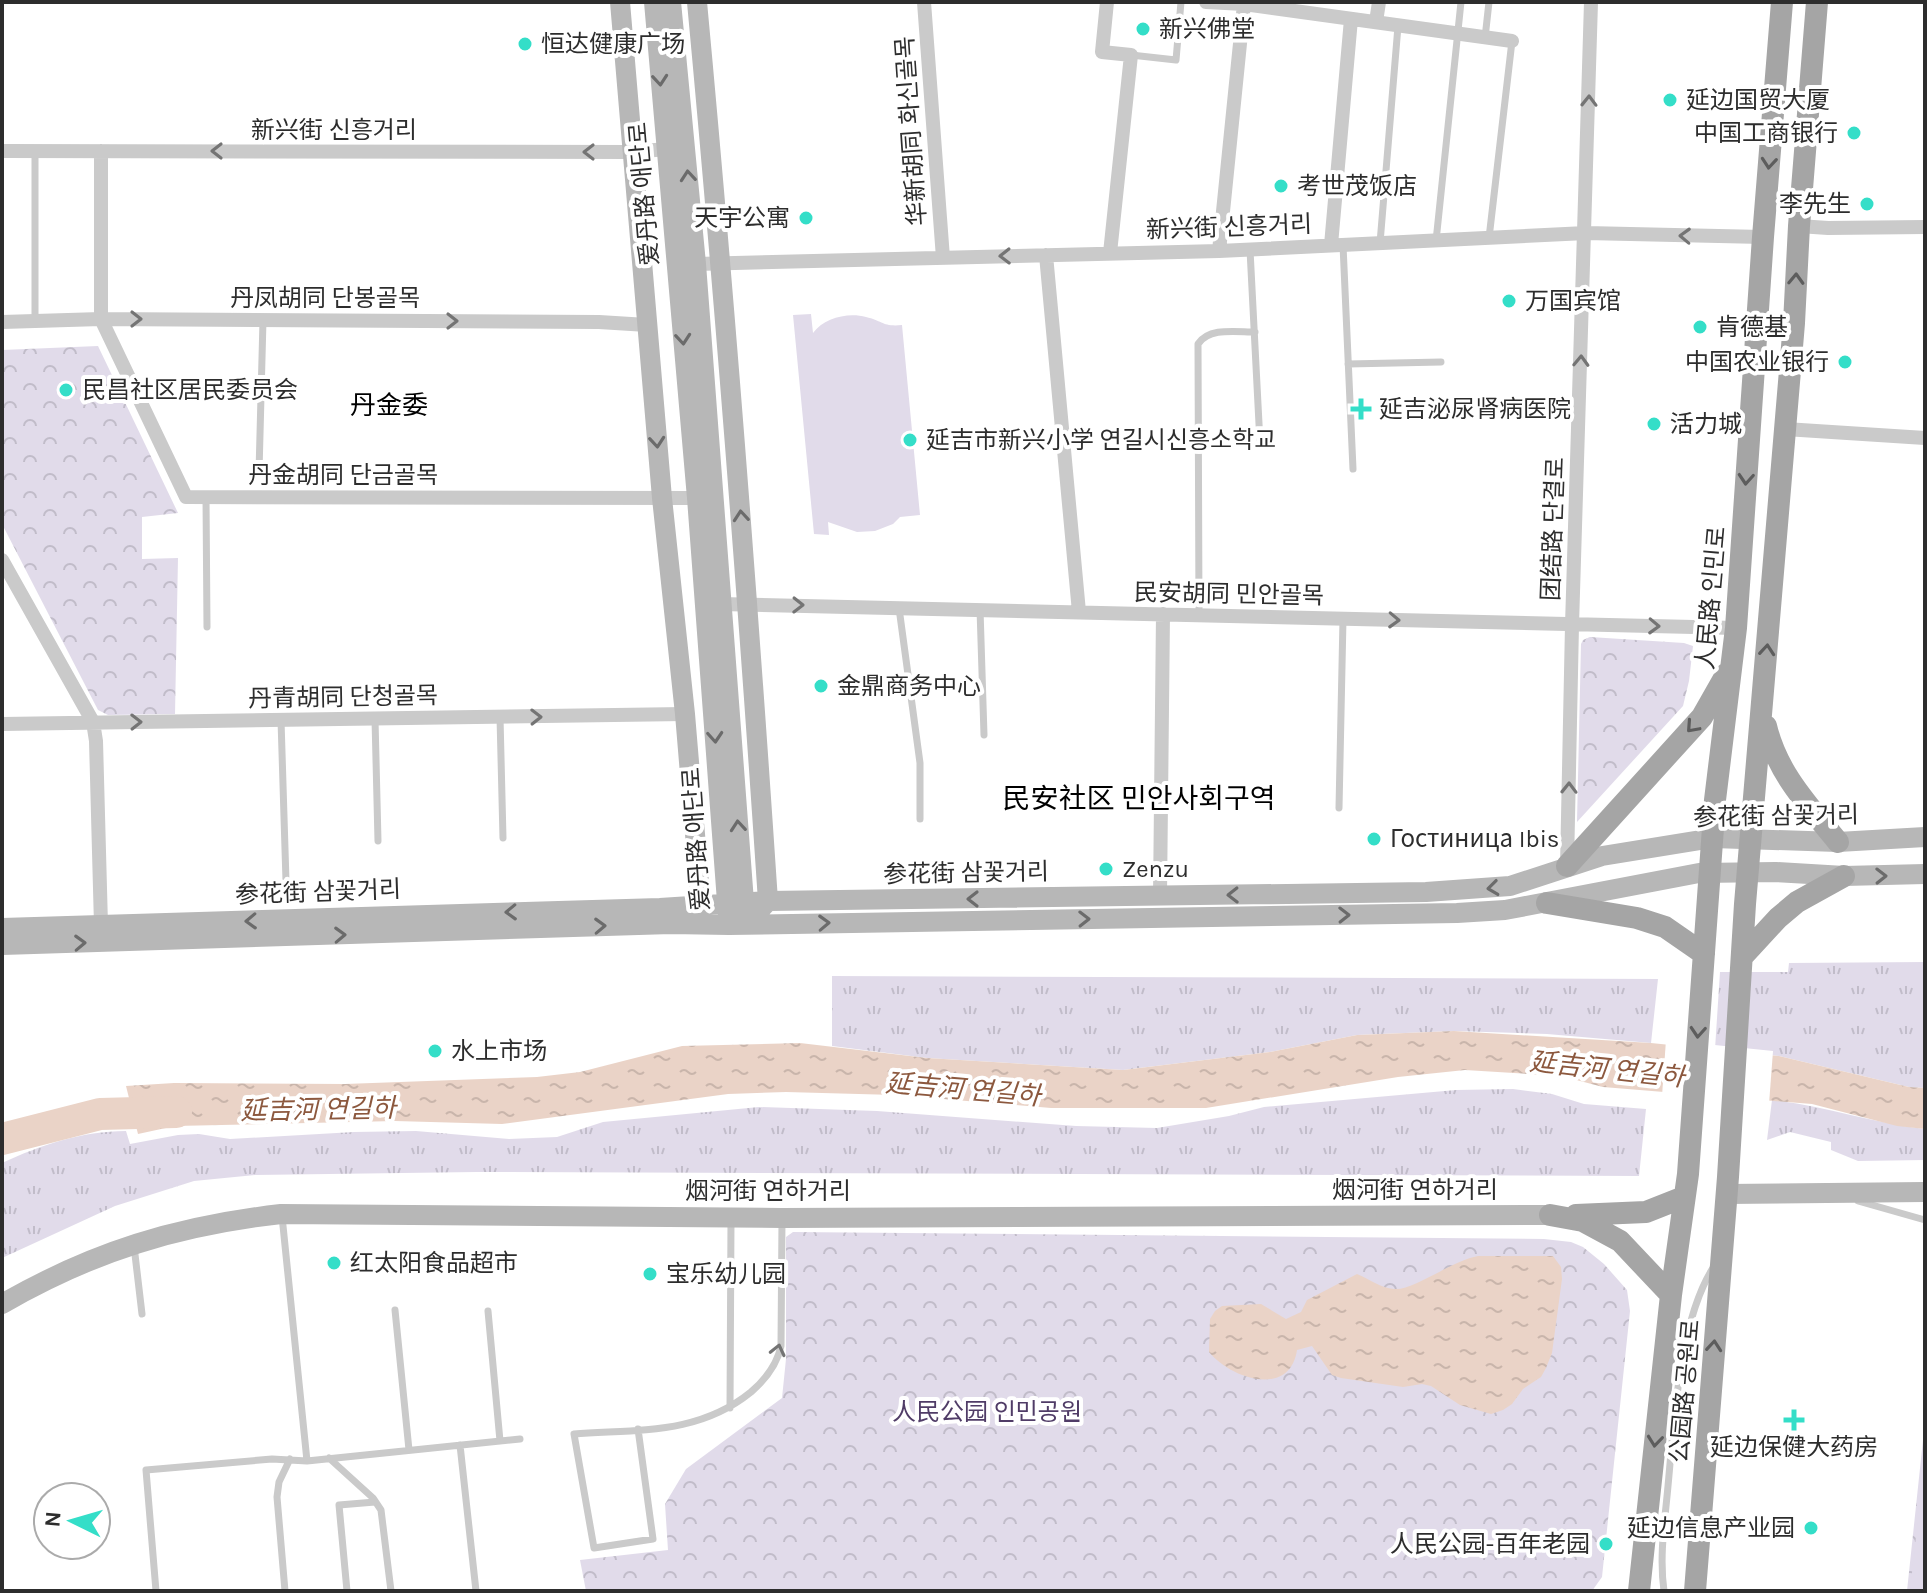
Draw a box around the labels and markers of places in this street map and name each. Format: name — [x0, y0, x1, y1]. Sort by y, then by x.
place label: 新兴佛堂 — [1159, 15, 1255, 43]
marker: 新兴佛堂 — [1134, 20, 1152, 38]
place label: 恒达健康广场 — [541, 30, 685, 58]
marker: 恒达健康广场 — [516, 35, 534, 53]
place label: 延边国贸大厦 — [1686, 86, 1830, 114]
marker: 延边国贸大厦 — [1661, 91, 1679, 109]
place label: 中国工商银行 — [1694, 119, 1838, 147]
marker: 中国工商银行 — [1845, 124, 1863, 142]
place label: 考世茂饭店 — [1297, 172, 1417, 200]
marker: 考世茂饭店 — [1272, 177, 1290, 195]
place label: 李先生 — [1779, 190, 1851, 218]
marker: 李先生 — [1858, 195, 1876, 213]
place label: 天宇公寓 — [694, 204, 790, 232]
marker: 天宇公寓 — [797, 209, 815, 227]
place label: 万国宾馆 — [1525, 287, 1621, 315]
marker: 万国宾馆 — [1500, 292, 1518, 310]
place label: 肯德基 — [1716, 313, 1788, 341]
marker: 肯德基 — [1691, 318, 1709, 336]
place label: 中国农业银行 — [1685, 348, 1829, 376]
marker: 中国农业银行 — [1836, 353, 1854, 371]
place label: 民昌社区居民委员会 — [82, 376, 298, 404]
marker: 民昌社区居民委员会 — [57, 381, 75, 399]
place label: 延吉泌尿肾病医院 — [1379, 395, 1571, 423]
marker: 延吉泌尿肾病医院 — [1350, 398, 1372, 420]
place label: 活力城 — [1670, 410, 1742, 438]
marker: 活力城 — [1645, 415, 1663, 433]
place label: 延吉市新兴小学 연길시신흥소학교 — [926, 426, 1276, 454]
marker: 延吉市新兴小学 연길시신흥소학교 — [901, 431, 919, 449]
place label: 金鼎商务中心 — [837, 672, 981, 700]
marker: 金鼎商务中心 — [812, 677, 830, 695]
place label: Гостиница Ibis — [1390, 825, 1559, 853]
marker: Гостиница Ibis — [1365, 830, 1383, 848]
place label: Zenzu — [1122, 855, 1189, 883]
marker: Zenzu — [1097, 860, 1115, 878]
place label: 水上市场 — [451, 1037, 547, 1065]
marker: 水上市场 — [426, 1042, 444, 1060]
place label: 红太阳食品超市 — [350, 1249, 518, 1277]
marker: 红太阳食品超市 — [325, 1254, 343, 1272]
place label: 宝乐幼儿园 — [666, 1260, 786, 1288]
marker: 宝乐幼儿园 — [641, 1265, 659, 1283]
marker: 延边保健大药房 — [1785, 1411, 1803, 1429]
place label: 延边保健大药房 — [1710, 1433, 1878, 1461]
place label: 延边信息产业园 — [1627, 1514, 1795, 1542]
marker: 延边信息产业园 — [1802, 1519, 1820, 1537]
place label: 人民公园-百年老园 — [1390, 1530, 1590, 1558]
marker: 人民公园-百年老园 — [1597, 1535, 1615, 1553]

